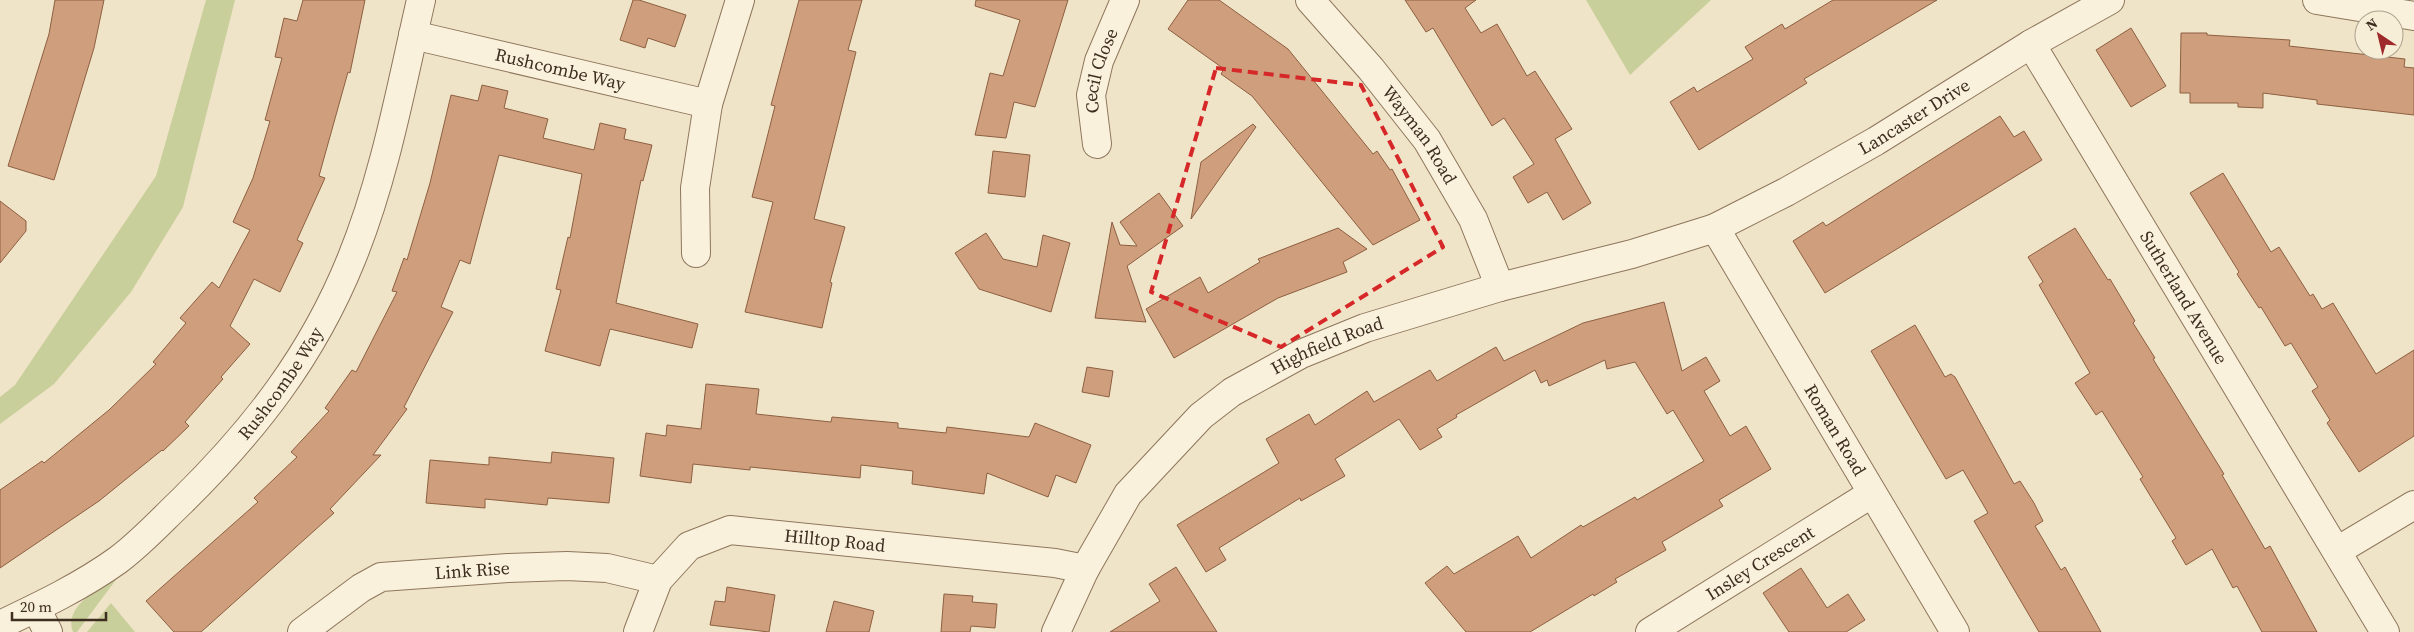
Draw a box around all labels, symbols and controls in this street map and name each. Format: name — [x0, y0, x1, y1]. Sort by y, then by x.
north arrow — [2354, 10, 2404, 60]
text: N — [2362, 13, 2381, 35]
street label: Cecil Close — [1078, 24, 1124, 115]
street label: Rushcombe Way — [493, 42, 628, 96]
street label: Lancaster Drive — [1854, 72, 1974, 160]
street label: Wayman Road — [1377, 80, 1463, 189]
street label: Sutherland Avenue — [2134, 226, 2234, 369]
street label: Highfield Road — [1266, 310, 1386, 380]
street label: Rushcombe Way — [232, 321, 329, 445]
street label: Roman Road — [1798, 379, 1872, 480]
street label: Insley Crescent — [1701, 519, 1819, 606]
street label: Hilltop Road — [783, 523, 886, 558]
street label: Link Rise — [434, 555, 511, 585]
scale bar — [12, 590, 106, 622]
text: 20 m — [20, 596, 52, 617]

